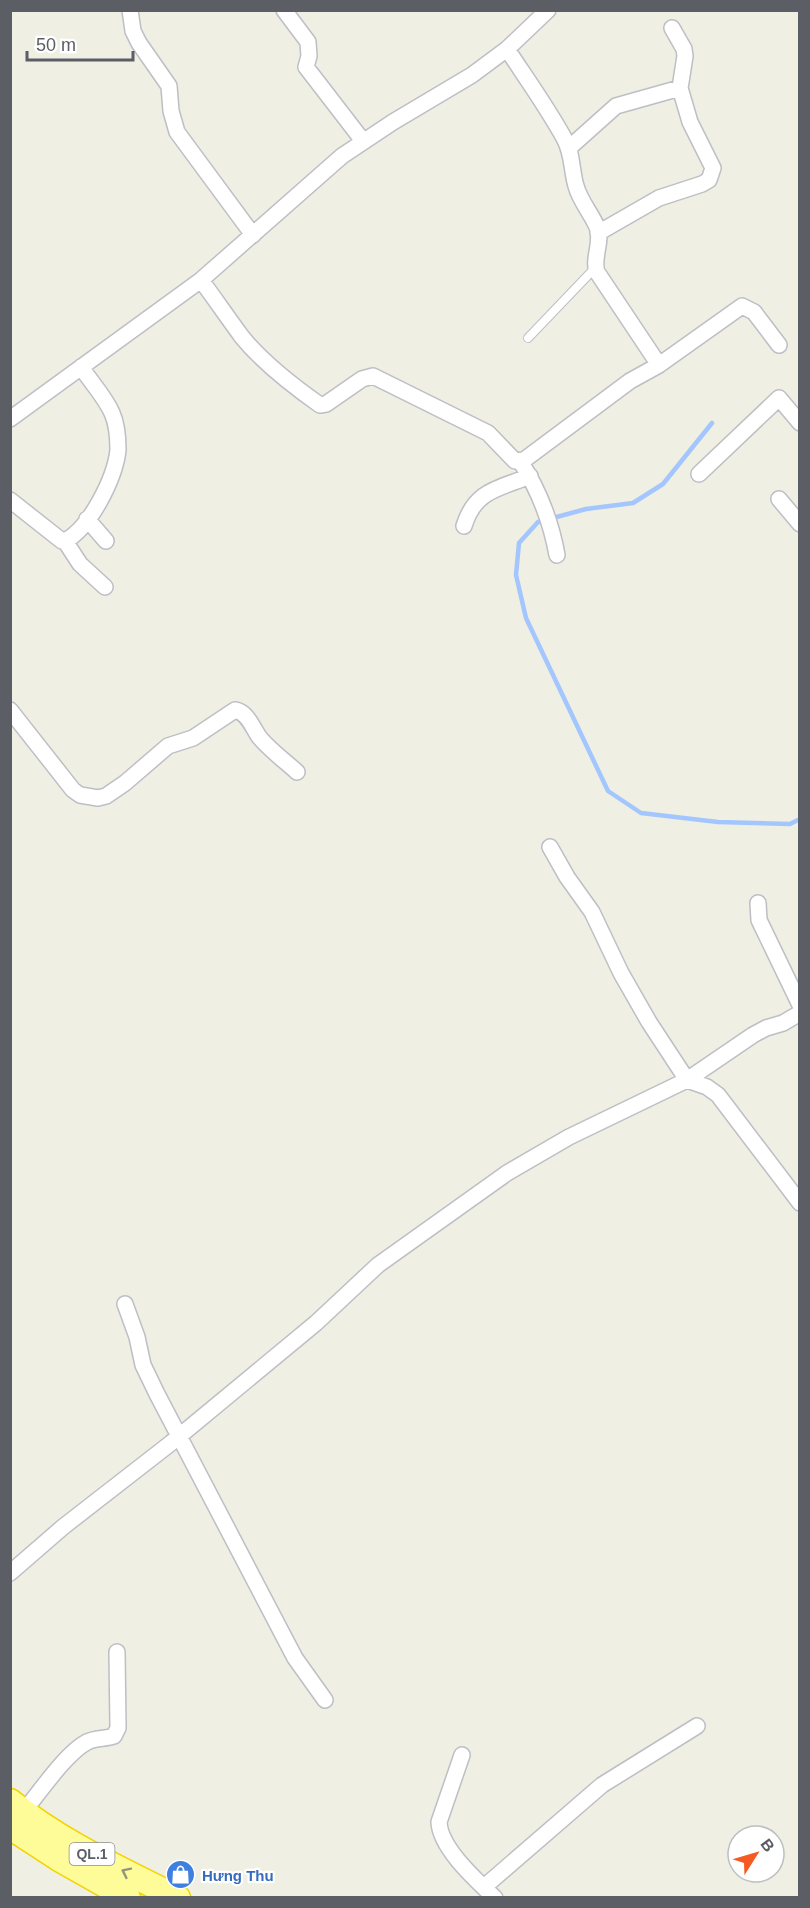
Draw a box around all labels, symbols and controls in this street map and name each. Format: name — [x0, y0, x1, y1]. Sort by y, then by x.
scale bar — [27, 24, 134, 62]
text: 50 m — [36, 35, 76, 55]
north arrow — [726, 1824, 786, 1884]
text: B — [757, 1836, 778, 1855]
road number: QL.1 — [70, 1843, 115, 1865]
shop icon: Hưng Thu — [165, 1859, 197, 1891]
one-way arrow — [121, 1867, 132, 1879]
place label: Hưng Thu — [202, 1867, 274, 1884]

